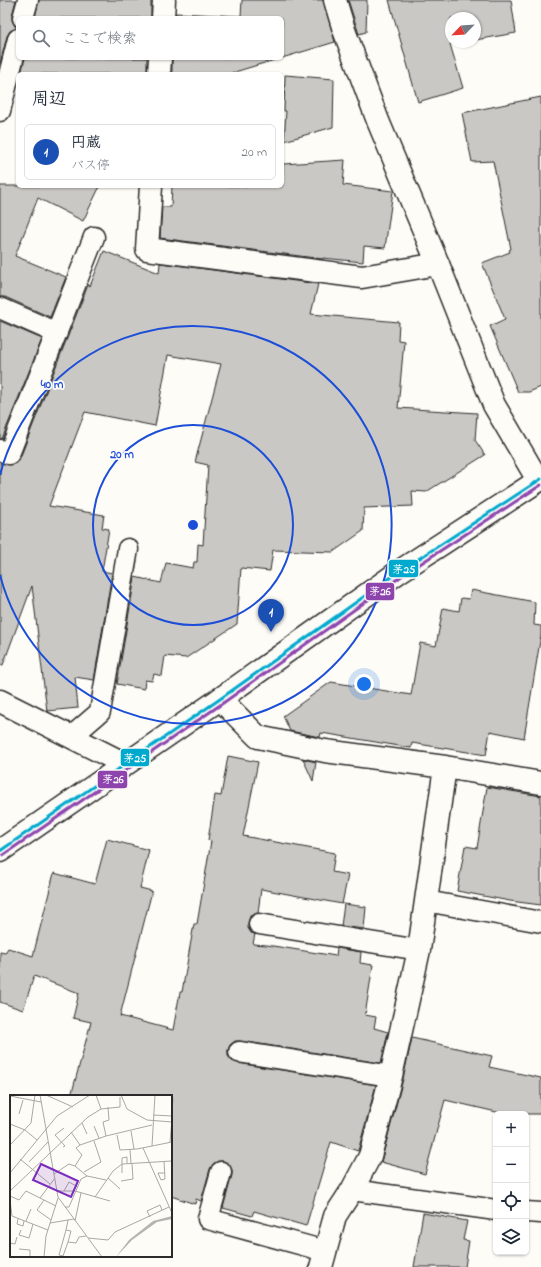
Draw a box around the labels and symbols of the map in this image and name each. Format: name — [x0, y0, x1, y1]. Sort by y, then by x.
north arrow — [445, 12, 481, 48]
text: 40 m — [40, 376, 64, 394]
text: 20 m — [109, 446, 134, 464]
centre of rings — [186, 518, 200, 532]
line badge: 茅25 — [388, 559, 419, 578]
text: 茅25 — [393, 562, 416, 578]
line badge: 茅26 — [365, 582, 395, 601]
text: 茅26 — [369, 584, 391, 600]
pin: 1 — [258, 599, 284, 632]
your location — [354, 674, 374, 694]
line badge: 茅25 — [120, 748, 150, 767]
text: 茅25 — [124, 751, 147, 767]
line badge: 茅26 — [97, 770, 128, 789]
text: 茅26 — [102, 772, 124, 788]
inset map — [10, 1095, 172, 1257]

